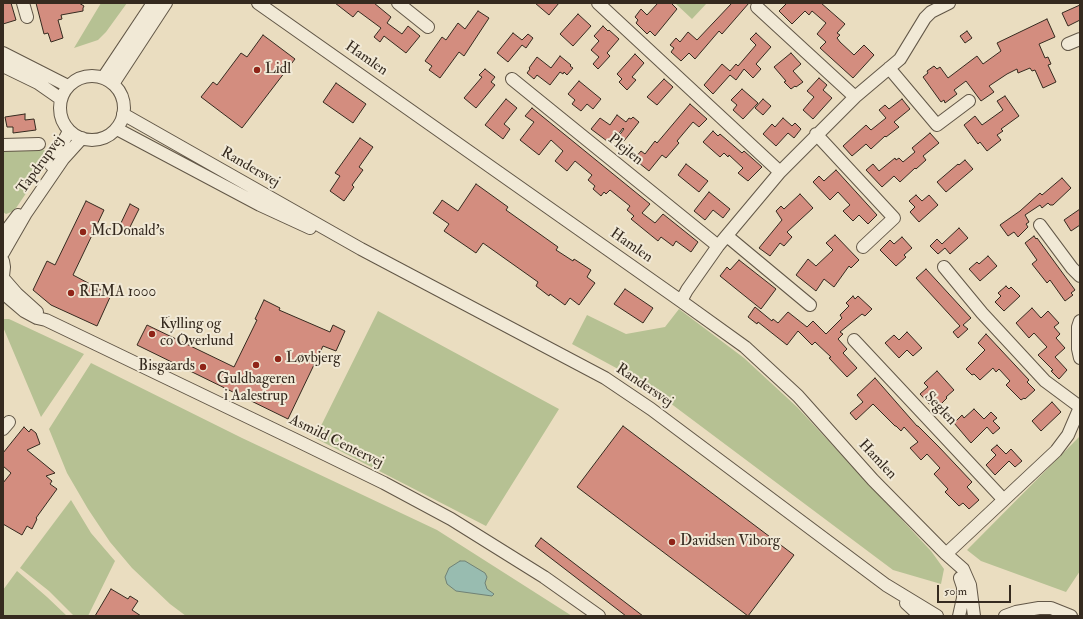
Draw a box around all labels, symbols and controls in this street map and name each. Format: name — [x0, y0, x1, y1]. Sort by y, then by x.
street label: Hamlen — [341, 38, 391, 80]
place label: Lidl — [265, 61, 291, 79]
marker: Lidl — [252, 65, 262, 75]
street label: Plejlen — [604, 130, 646, 170]
street label: Tapdrupvej — [14, 132, 68, 198]
street label: Randersvej — [217, 144, 283, 192]
place label: McDonald's — [91, 223, 164, 241]
street label: Hamlen — [606, 225, 656, 267]
marker: McDonald's — [78, 227, 88, 237]
place label: REMA 1000 — [79, 284, 156, 302]
marker: REMA 1000 — [66, 288, 76, 298]
place label: Kylling og co Overlund — [160, 316, 233, 351]
marker: Kylling og co Overlund — [147, 329, 157, 339]
place label: Løvbjerg — [286, 350, 341, 368]
marker: Løvbjerg — [273, 354, 283, 364]
place label: Bisgaards — [138, 358, 195, 376]
marker: Guldbageren i Aalestrup — [251, 360, 261, 370]
street label: Randersvej — [612, 360, 676, 412]
marker: Bisgaards — [198, 362, 208, 372]
place label: Guldbageren i Aalestrup — [217, 371, 295, 406]
street label: Seglen — [920, 388, 960, 430]
street label: Asmild Centervej — [286, 411, 386, 473]
street label: Hamlen — [854, 436, 900, 484]
place label: Davidsen Viborg — [680, 533, 780, 551]
marker: Davidsen Viborg — [667, 537, 677, 547]
scale bar — [939, 577, 1013, 603]
text: 50 m — [944, 584, 967, 599]

